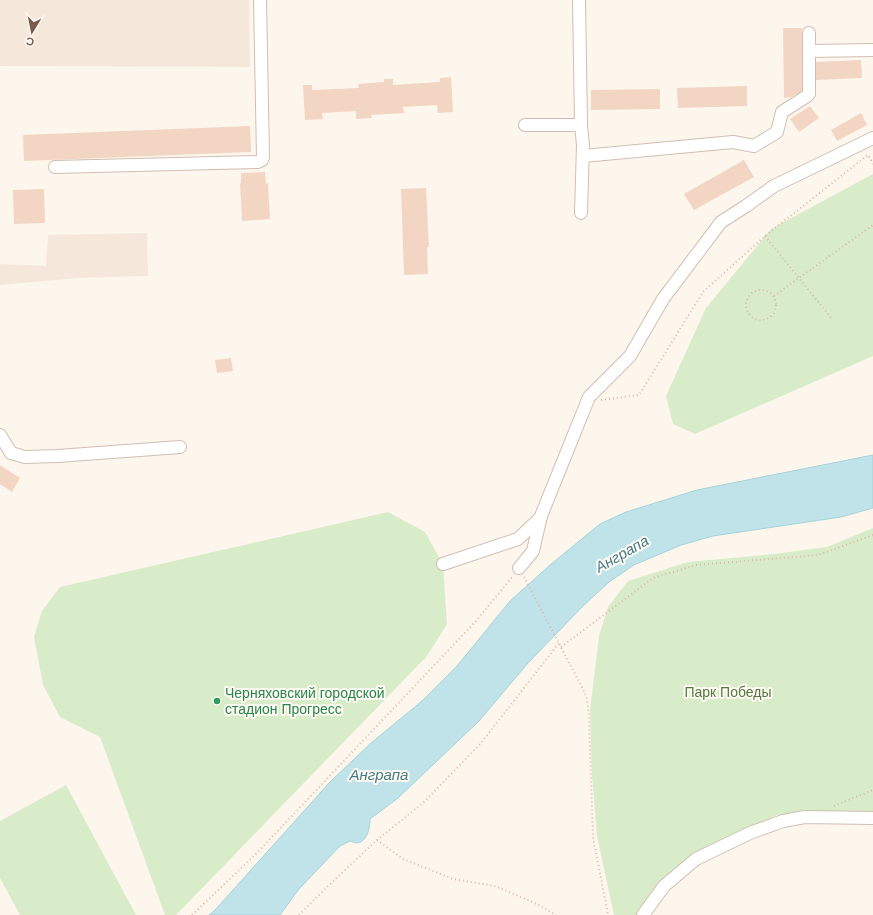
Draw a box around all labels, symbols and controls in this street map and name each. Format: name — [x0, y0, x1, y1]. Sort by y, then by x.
north arrow — [12, 12, 52, 52]
text: С — [25, 35, 35, 48]
water label: Анграпа — [591, 532, 651, 576]
park label: Парк Победы — [684, 684, 772, 700]
place label: Черняховский городской стадион Прогресс — [225, 685, 385, 717]
marker: Черняховский городской стадион Прогресс — [212, 696, 222, 706]
water label: Анграпа — [349, 766, 408, 783]

